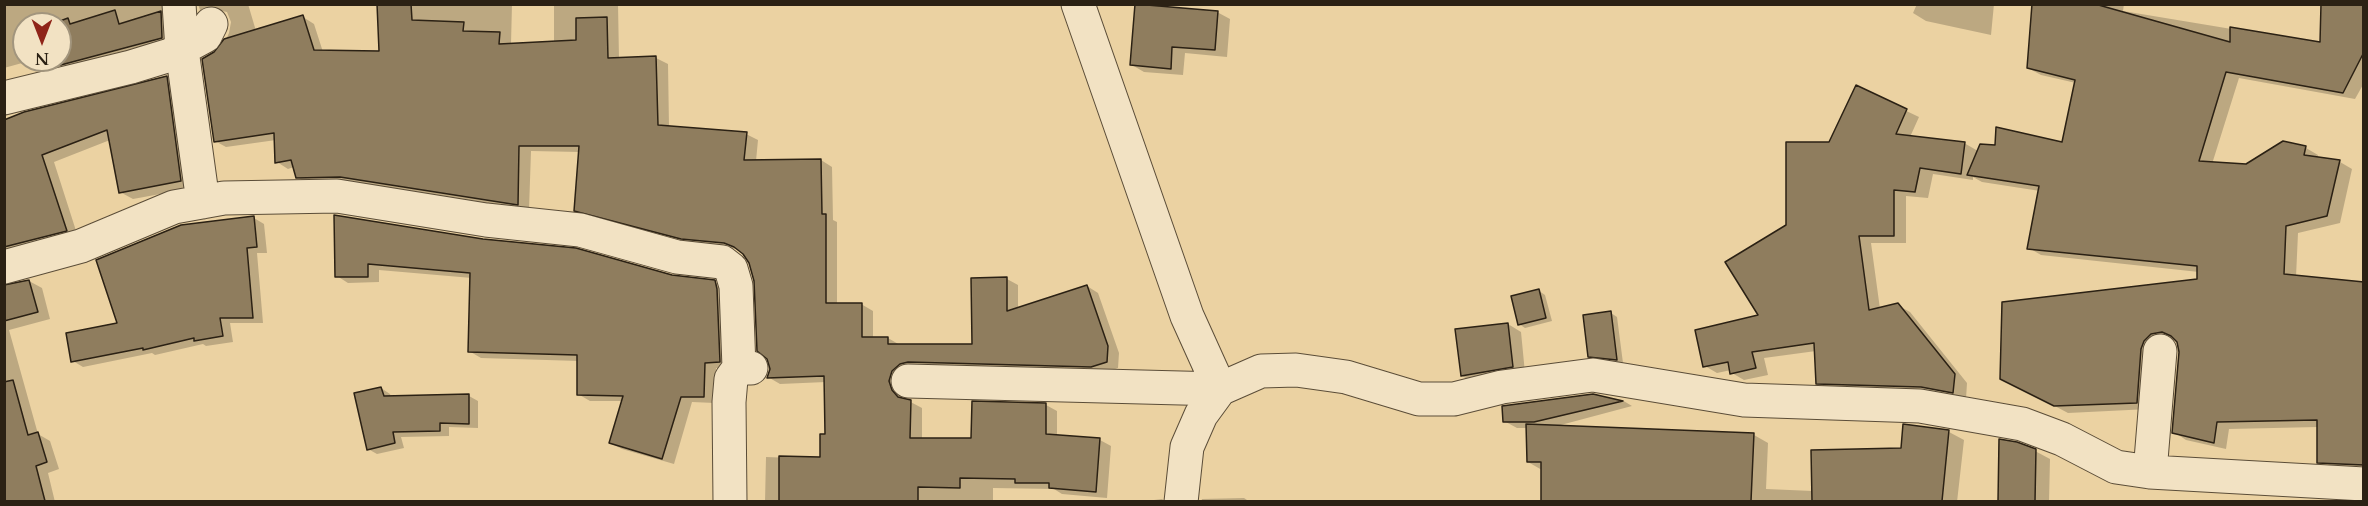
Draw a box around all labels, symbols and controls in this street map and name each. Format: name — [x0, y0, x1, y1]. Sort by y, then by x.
north arrow — [12, 12, 72, 72]
text: N — [35, 47, 49, 69]

